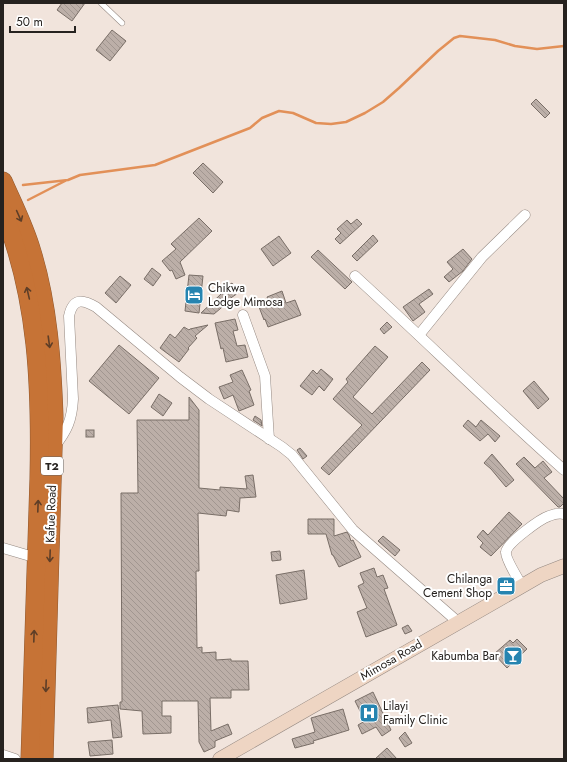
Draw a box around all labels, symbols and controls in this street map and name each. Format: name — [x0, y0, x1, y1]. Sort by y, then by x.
scale bar — [10, 8, 75, 34]
text: 50 m — [16, 13, 43, 31]
one-way arrow — [16, 210, 23, 222]
place label: Chikwa Lodge Mimosa — [208, 279, 283, 311]
hotel icon: Chikwa Lodge Mimosa — [183, 284, 205, 306]
one-way arrow — [23, 287, 31, 300]
one-way arrow — [45, 335, 53, 348]
road number: T2 — [41, 457, 63, 475]
street label: Kafue Road — [41, 485, 61, 543]
one-way arrow — [34, 500, 42, 513]
one-way arrow — [46, 549, 54, 562]
place label: Chilanga Cement Shop — [423, 570, 492, 602]
office icon: Chilanga Cement Shop — [495, 575, 517, 597]
one-way arrow — [30, 630, 38, 643]
street label: Mimosa Road — [357, 635, 425, 685]
bar icon: Kabumba Bar — [502, 645, 524, 667]
place label: Kabumba Bar — [431, 647, 500, 665]
one-way arrow — [42, 679, 50, 692]
place label: Lilayi Family Clinic — [383, 697, 448, 729]
hospital icon: Lilayi Family Clinic — [358, 702, 380, 724]

